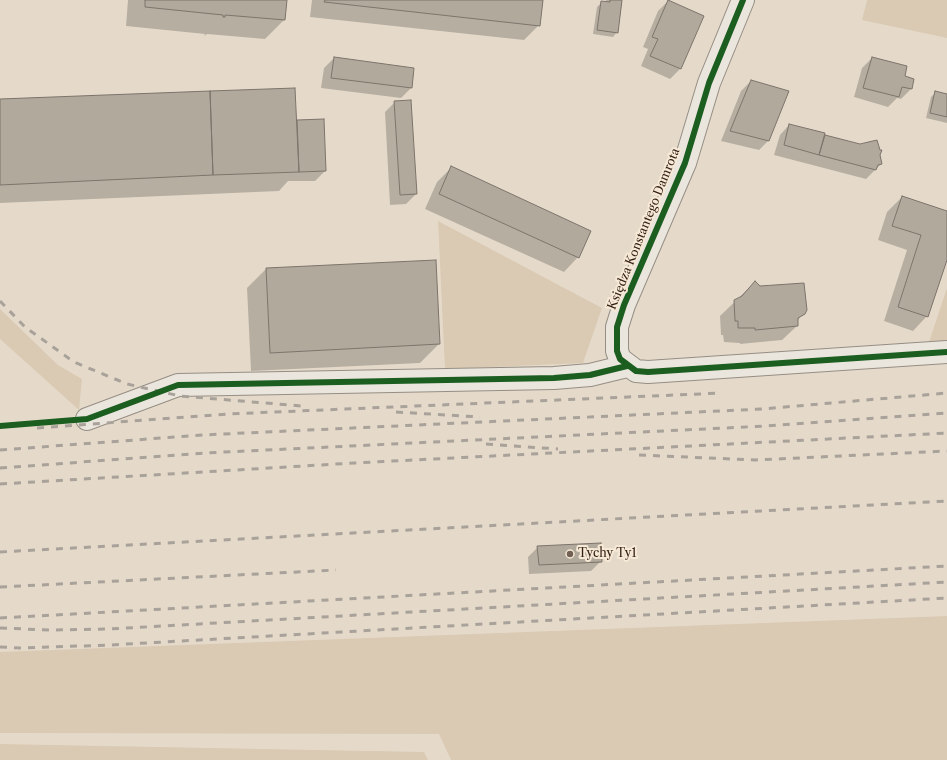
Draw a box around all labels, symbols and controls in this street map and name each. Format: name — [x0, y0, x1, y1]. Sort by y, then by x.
street label: Księdza Konstantego Damrota — [605, 146, 683, 312]
place label: Tychy Ty1 — [578, 547, 637, 561]
marker: Tychy Ty1 — [565, 549, 575, 559]

